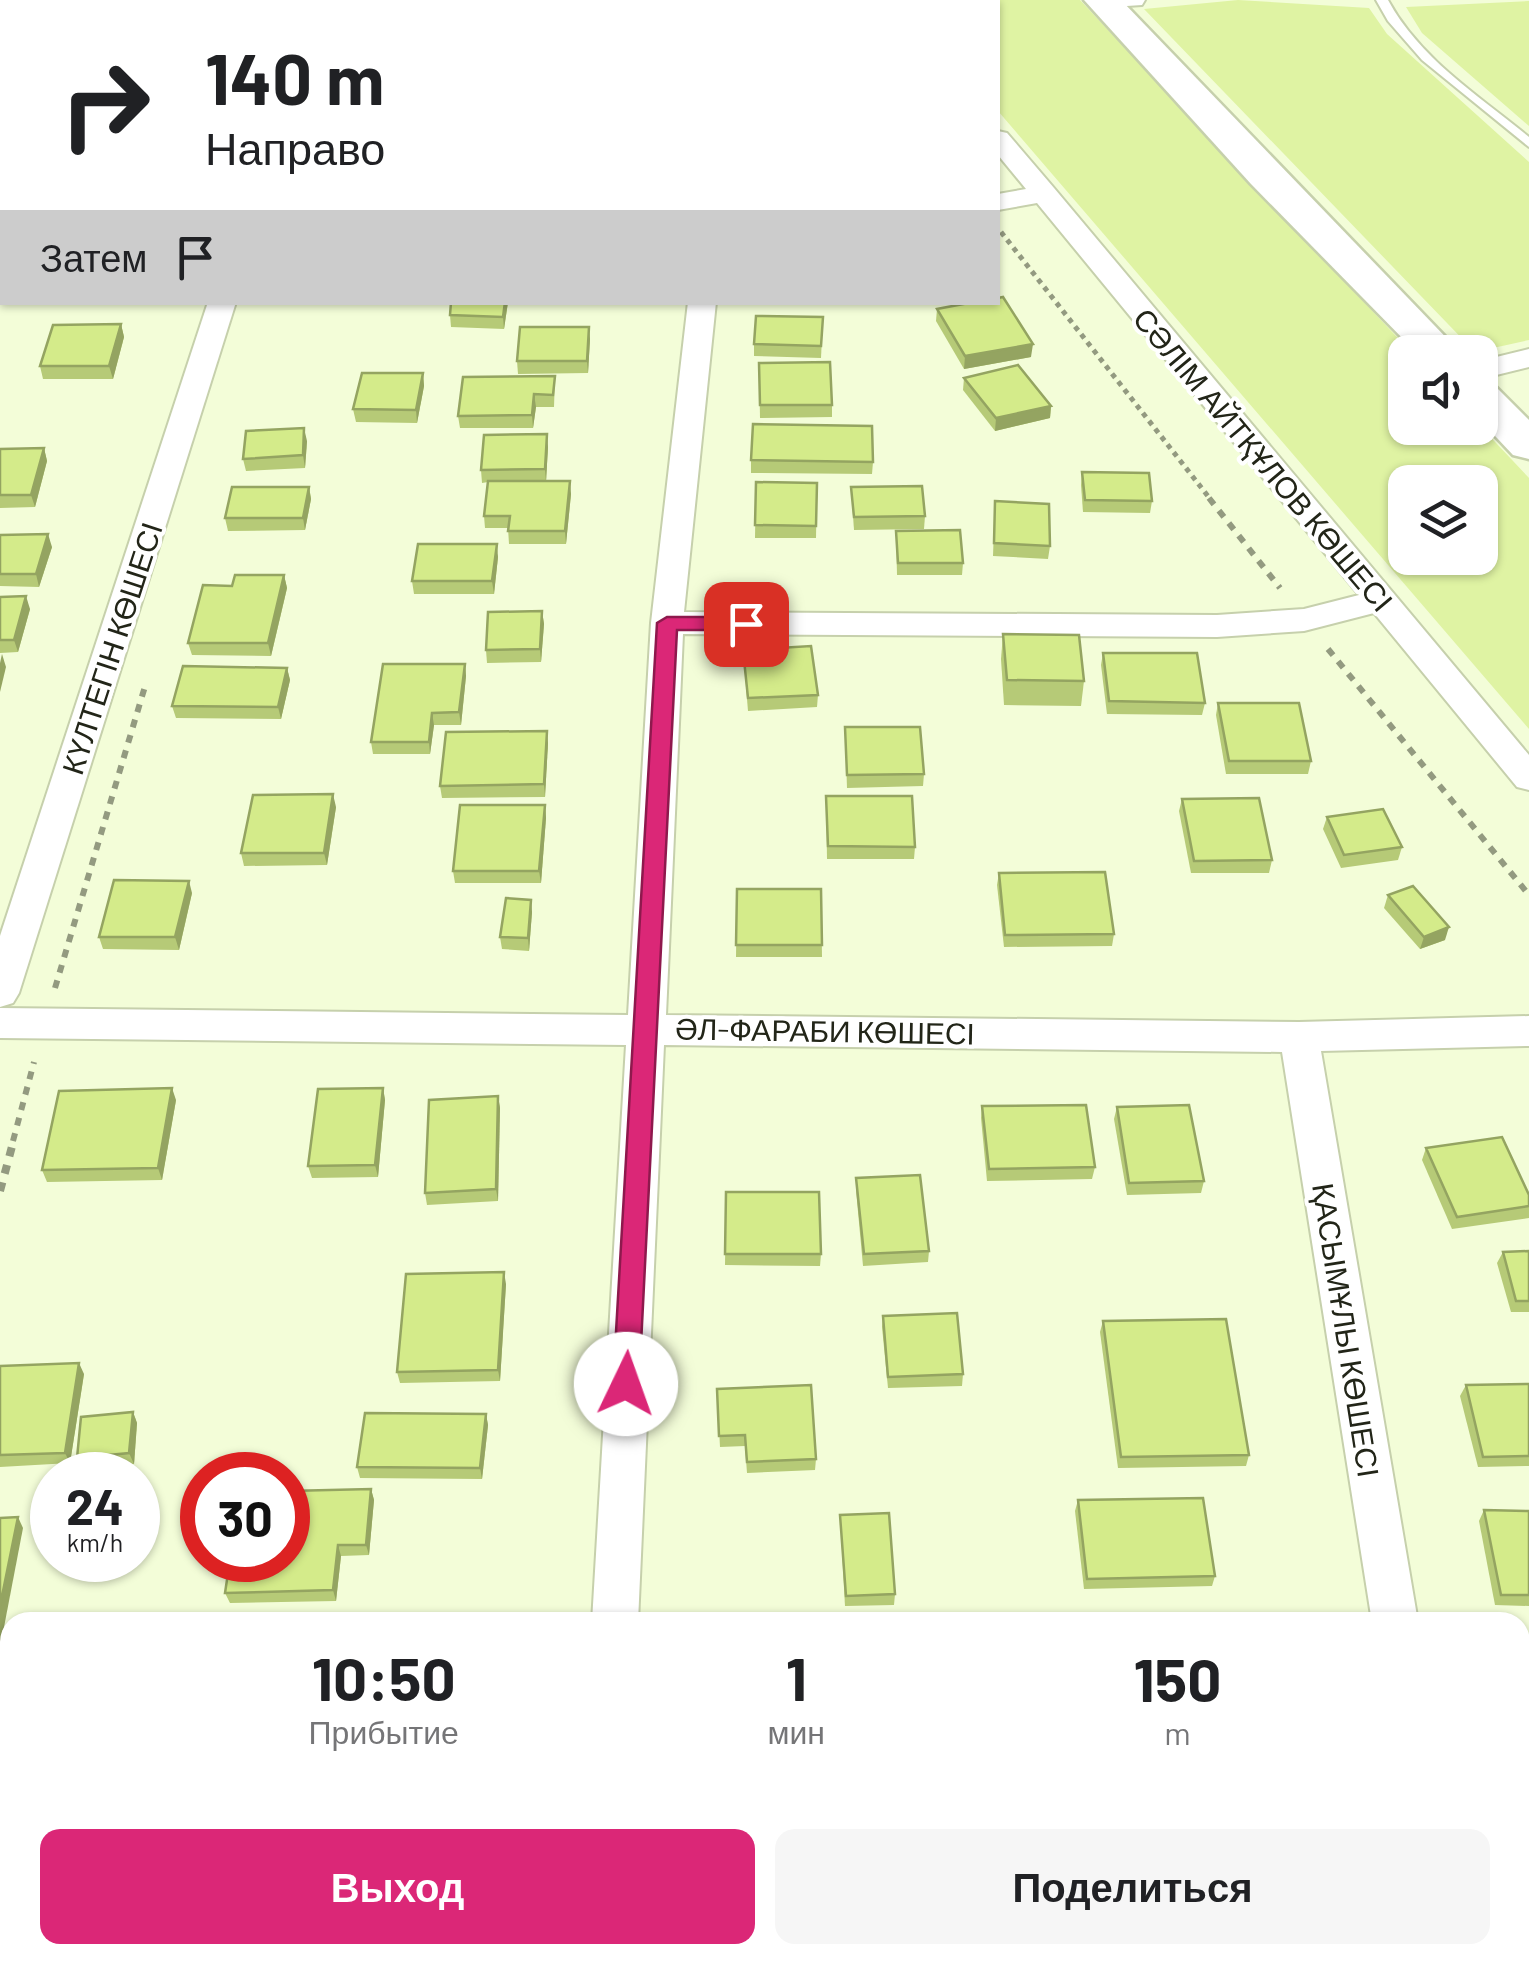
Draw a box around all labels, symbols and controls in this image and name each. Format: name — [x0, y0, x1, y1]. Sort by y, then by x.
text: 140 m — [205, 35, 384, 119]
icon: right — [40, 40, 170, 170]
text: Направо — [205, 120, 385, 174]
icon: arrive — [168, 230, 223, 285]
text: Затем — [40, 234, 148, 280]
street label: СӘЛІМ АЙТҚҰЛОВ КӨШЕСІ — [1127, 300, 1401, 618]
map controls — [1388, 335, 1498, 575]
button: sound — [1388, 335, 1498, 445]
button: layers — [1388, 465, 1498, 575]
street label: КҮЛТЕГІН КӨШЕСІ — [53, 517, 169, 779]
pin — [704, 582, 789, 667]
icon: arrive — [719, 597, 774, 652]
street label: ӘЛ-ФАРАБИ КӨШЕСІ — [675, 1009, 975, 1051]
street label: ҚАСЫМҰЛЫ КӨШЕСІ — [1306, 1180, 1388, 1480]
position arrow — [574, 1332, 678, 1436]
speed limit sign: 30 — [180, 1452, 310, 1582]
text: 24 — [66, 1475, 124, 1535]
text: km/h — [67, 1527, 123, 1557]
text: 10:50 — [312, 1641, 456, 1713]
text: 1 — [786, 1641, 807, 1713]
text: 150 — [1134, 1642, 1221, 1714]
text: Прибытие — [309, 1712, 459, 1750]
text: мин — [767, 1712, 825, 1750]
text: m — [1164, 1713, 1191, 1751]
button: Выход — [40, 1829, 755, 1944]
button: Поделиться — [775, 1829, 1490, 1944]

